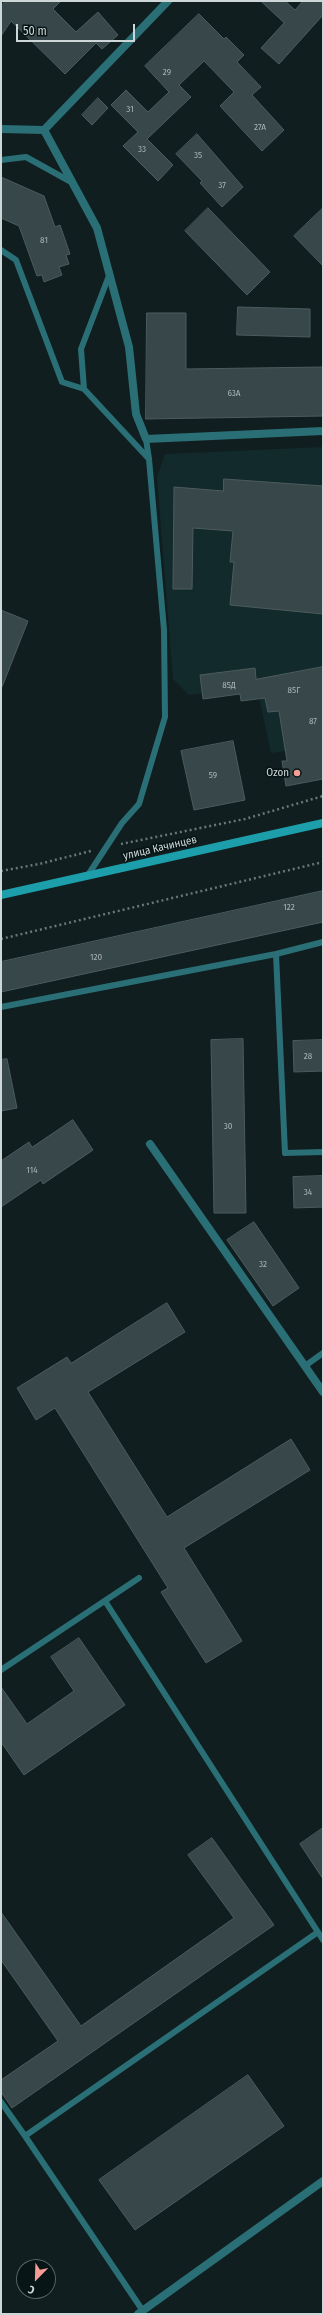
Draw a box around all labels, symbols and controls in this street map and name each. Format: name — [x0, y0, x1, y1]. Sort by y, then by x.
scale bar — [18, 16, 137, 42]
text: 50 m — [23, 24, 47, 38]
house number: 29 — [163, 67, 171, 77]
house number: 31 — [126, 104, 134, 114]
house number: 27А — [254, 122, 266, 132]
house number: 33 — [138, 144, 146, 154]
house number: 35 — [194, 150, 202, 160]
house number: 37 — [218, 180, 226, 190]
house number: 81 — [40, 235, 48, 245]
house number: 63А — [227, 388, 241, 398]
house number: 85Д — [222, 680, 236, 690]
house number: 85Г — [288, 685, 300, 695]
house number: 87 — [309, 716, 317, 726]
place label: Ozon — [266, 766, 289, 780]
marker: Ozon — [292, 768, 302, 778]
house number: 59 — [209, 770, 217, 780]
street label: улица Качинцев — [122, 833, 198, 863]
house number: 122 — [283, 902, 295, 912]
house number: 120 — [90, 952, 102, 962]
house number: 28 — [304, 1051, 312, 1061]
house number: 30 — [224, 1121, 232, 1131]
house number: 114 — [26, 1165, 38, 1175]
house number: 34 — [304, 1187, 312, 1197]
house number: 32 — [259, 1259, 267, 1269]
north arrow — [16, 2259, 56, 2299]
text: С — [26, 2282, 37, 2297]

